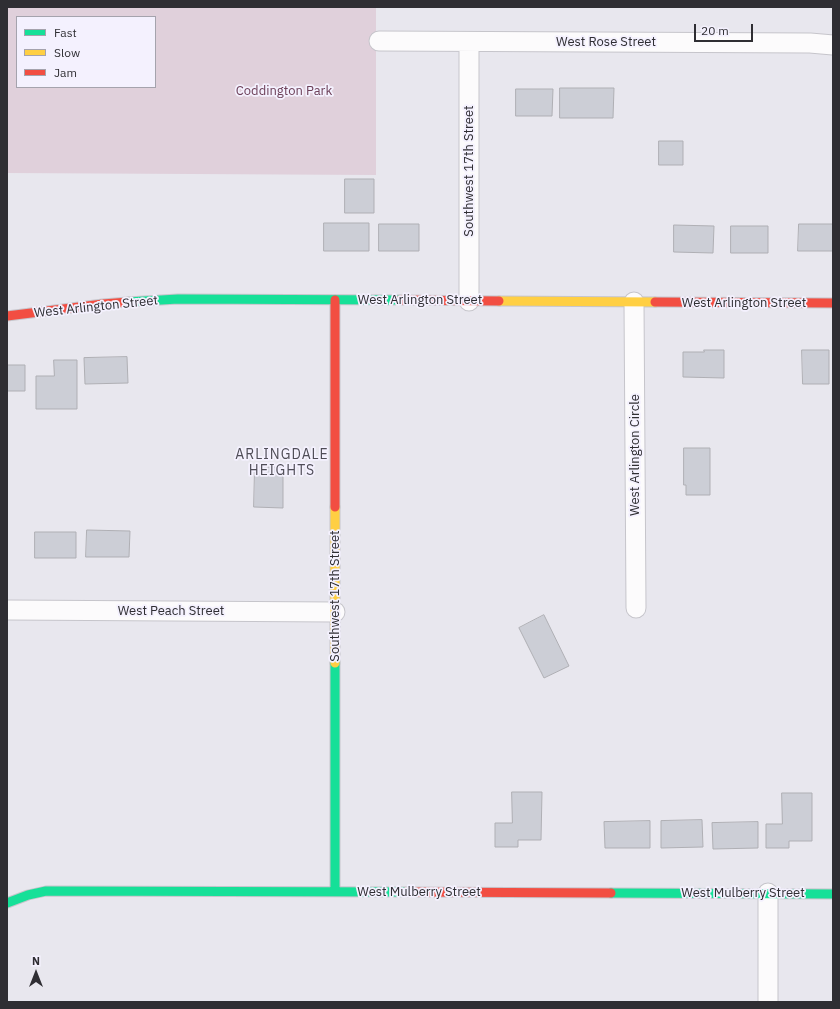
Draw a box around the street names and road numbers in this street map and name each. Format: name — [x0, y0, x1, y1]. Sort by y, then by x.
street label: West Rose Street — [556, 34, 656, 50]
street label: Southwest 17th Street — [461, 105, 477, 237]
street label: West Arlington Street — [358, 292, 482, 308]
street label: West Arlington Street — [33, 293, 159, 321]
street label: West Arlington Street — [682, 295, 806, 311]
street label: West Arlington Circle — [627, 394, 643, 516]
street label: Southwest 17th Street — [327, 530, 343, 662]
street label: West Peach Street — [118, 603, 224, 619]
street label: West Mulberry Street — [357, 884, 481, 900]
street label: West Mulberry Street — [681, 885, 805, 901]

